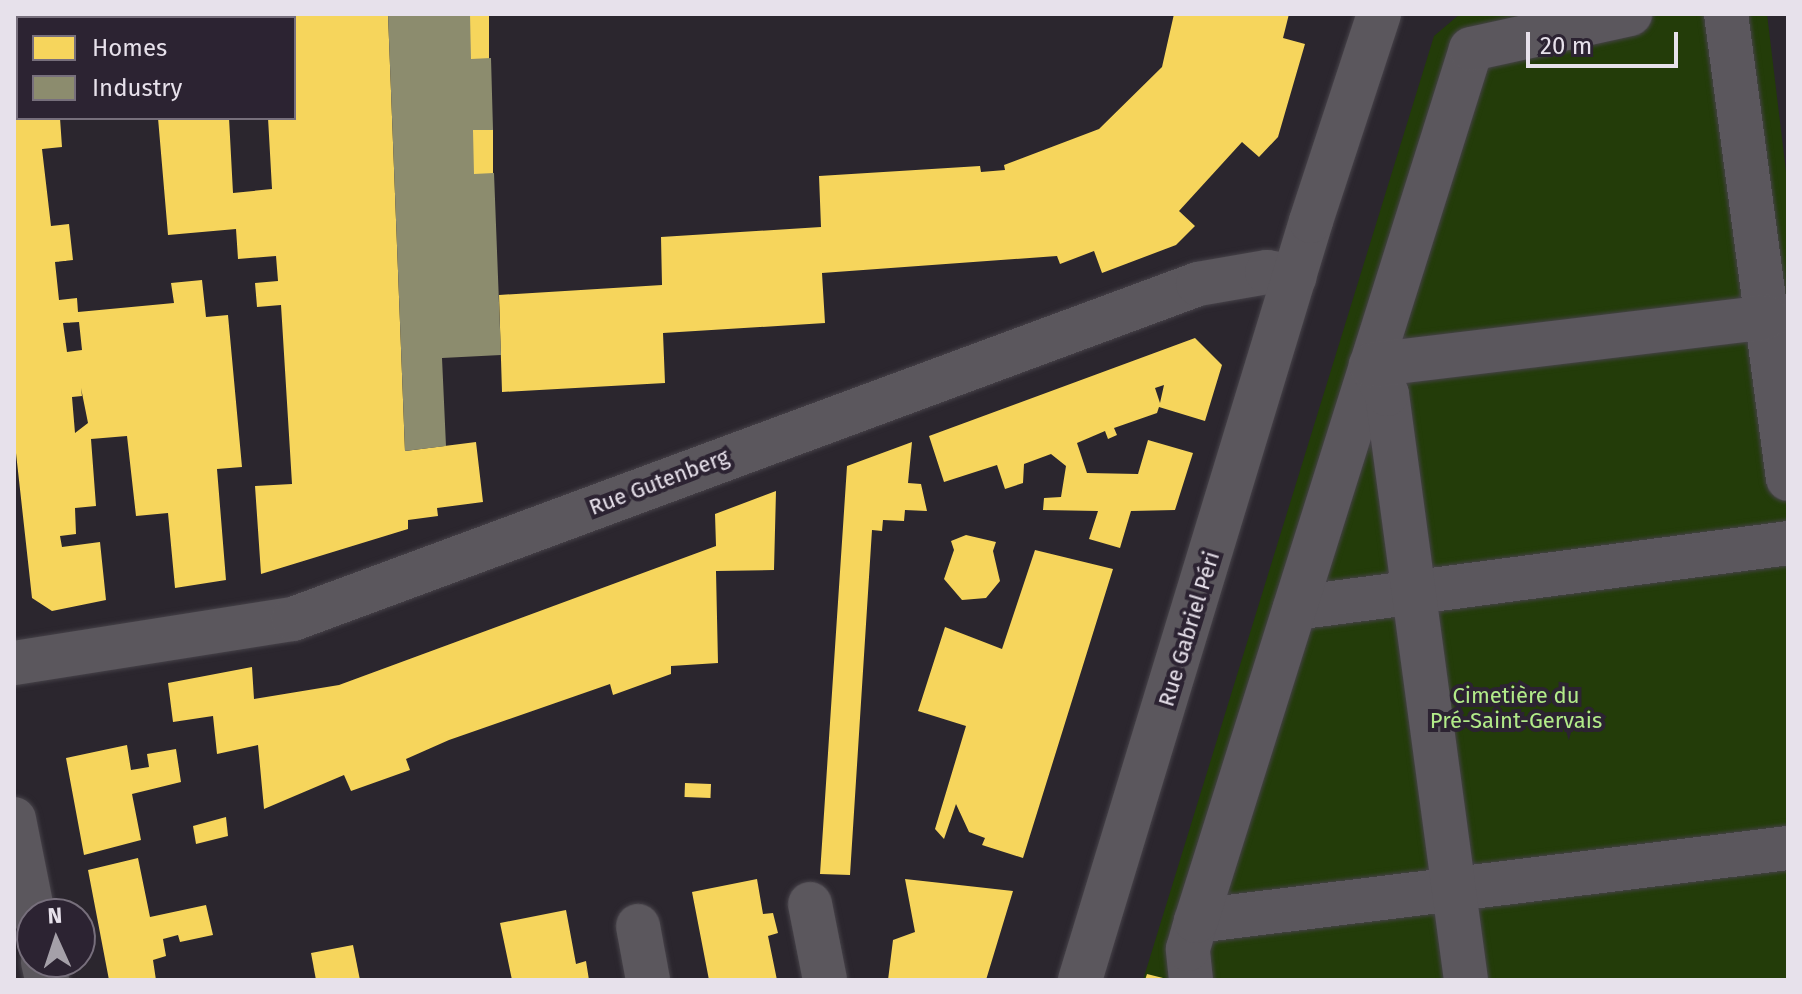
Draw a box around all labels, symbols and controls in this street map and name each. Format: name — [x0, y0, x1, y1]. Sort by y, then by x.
legend — [16, 16, 296, 120]
scale bar — [1530, 16, 1682, 66]
text: 20 m — [1540, 32, 1592, 60]
text: Homes — [92, 34, 167, 62]
text: Industry — [92, 74, 182, 102]
street label: Rue Gutenberg — [585, 443, 733, 521]
street label: Rue Gabriel Péri — [1153, 548, 1225, 710]
park label: Cimetière du Pré-Saint-Gervais — [1430, 682, 1602, 734]
north arrow — [16, 898, 96, 978]
text: N — [47, 902, 63, 929]

